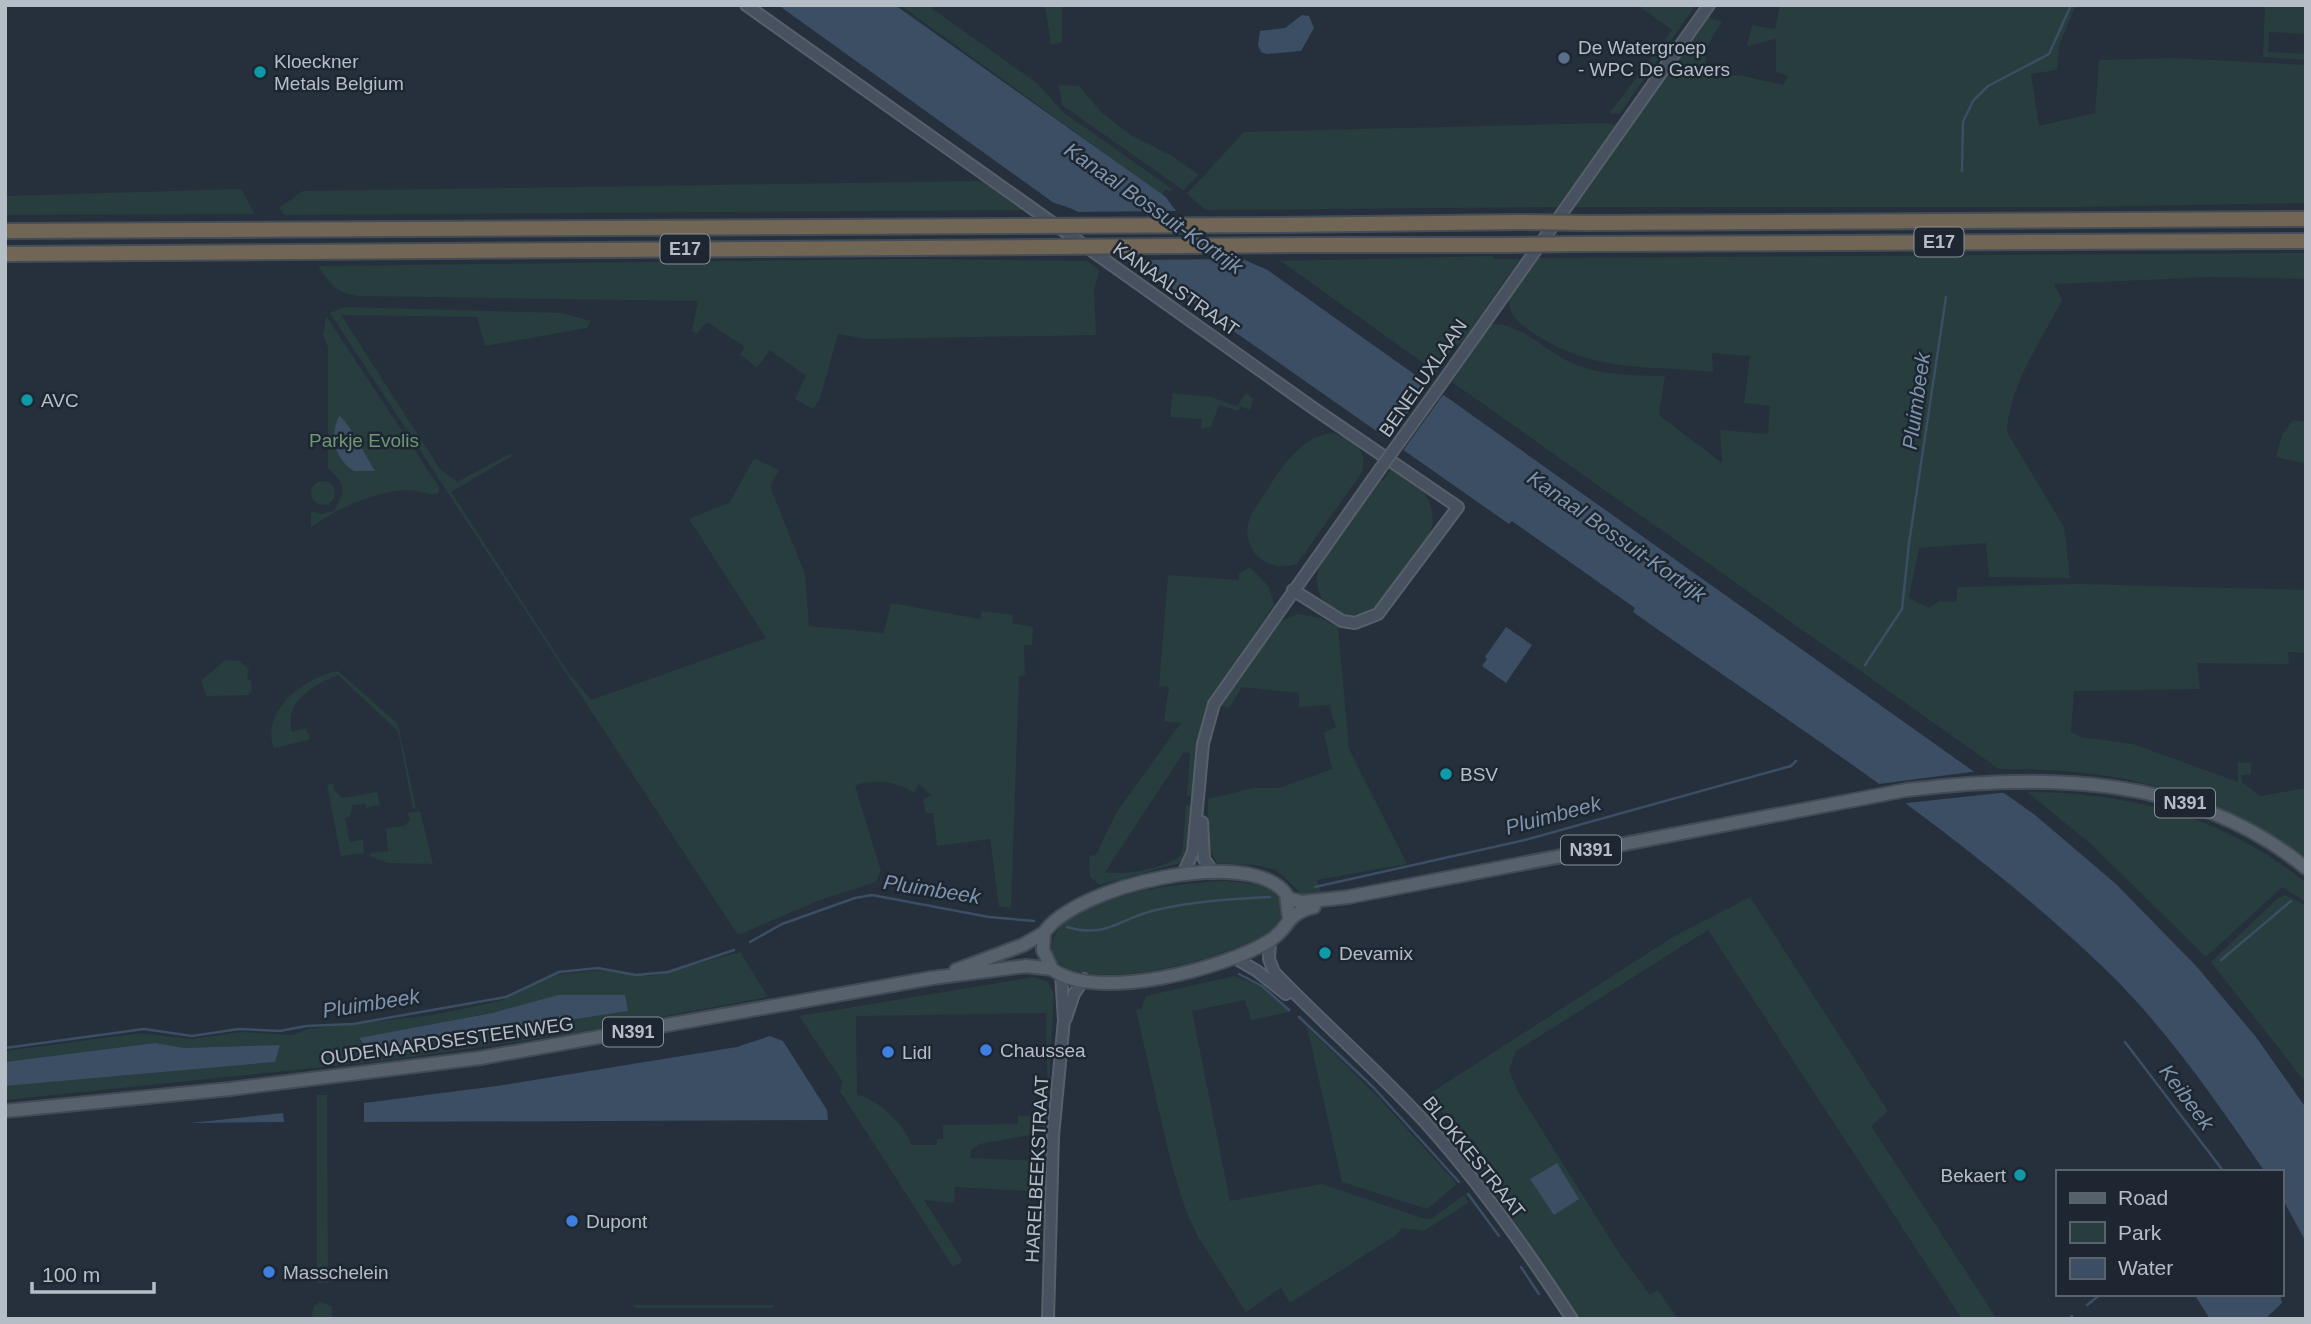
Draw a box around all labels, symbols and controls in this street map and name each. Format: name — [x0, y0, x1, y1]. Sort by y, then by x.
place label: De Watergroep - WPC De Gavers — [1578, 37, 1730, 80]
marker: De Watergroep - WPC De Gavers — [1556, 50, 1572, 66]
place label: Kloeckner Metals Belgium — [274, 51, 404, 94]
marker: Kloeckner Metals Belgium — [252, 64, 268, 80]
water label: Kanaal Bossuit-Kortrijk — [1060, 138, 1249, 279]
road number: E17 — [1914, 228, 1964, 256]
road number: E17 — [660, 234, 710, 264]
street label: KANAALSTRAAT — [1109, 238, 1243, 340]
street label: BENELUXLAAN — [1375, 315, 1471, 441]
water label: Pluimbeek — [1898, 349, 1934, 451]
place label: AVC — [41, 390, 79, 411]
marker: AVC — [19, 392, 35, 408]
park label: Parkje Evolis — [309, 430, 419, 451]
water label: Kanaal Bossuit-Kortrijk — [1523, 466, 1712, 607]
place label: BSV — [1460, 764, 1498, 785]
marker: BSV — [1438, 766, 1454, 782]
road number: N391 — [2155, 788, 2215, 818]
water label: Pluimbeek — [1503, 791, 1605, 839]
road number: N391 — [1561, 836, 1621, 864]
water label: Pluimbeek — [882, 870, 984, 908]
place label: Devamix — [1339, 943, 1413, 964]
marker: Devamix — [1317, 945, 1333, 961]
water label: Pluimbeek — [321, 984, 423, 1022]
street label: OUDENAARDSESTEENWEG — [319, 1013, 575, 1069]
road number: N391 — [603, 1017, 663, 1046]
place label: Chaussea — [1000, 1040, 1086, 1061]
place label: Lidl — [902, 1042, 932, 1063]
marker: Chaussea — [978, 1042, 994, 1058]
marker: Lidl — [880, 1044, 896, 1060]
water label: Keibeek — [2155, 1060, 2220, 1135]
street label: HARELBEEKSTRAAT — [1022, 1074, 1052, 1263]
street label: BLOKKESTRAAT — [1419, 1092, 1529, 1222]
place label: Bekaert — [1941, 1165, 2007, 1186]
marker: Bekaert — [2012, 1167, 2028, 1183]
legend — [2056, 1170, 2283, 1296]
text: Road — [2118, 1186, 2168, 1209]
place label: Dupont — [586, 1211, 648, 1232]
marker: Dupont — [564, 1213, 580, 1229]
text: Park — [2118, 1221, 2162, 1244]
scale bar — [32, 1250, 154, 1294]
text: Water — [2118, 1256, 2173, 1279]
place label: Masschelein — [283, 1262, 389, 1283]
text: 100 m — [42, 1263, 100, 1286]
marker: Masschelein — [261, 1264, 277, 1280]

